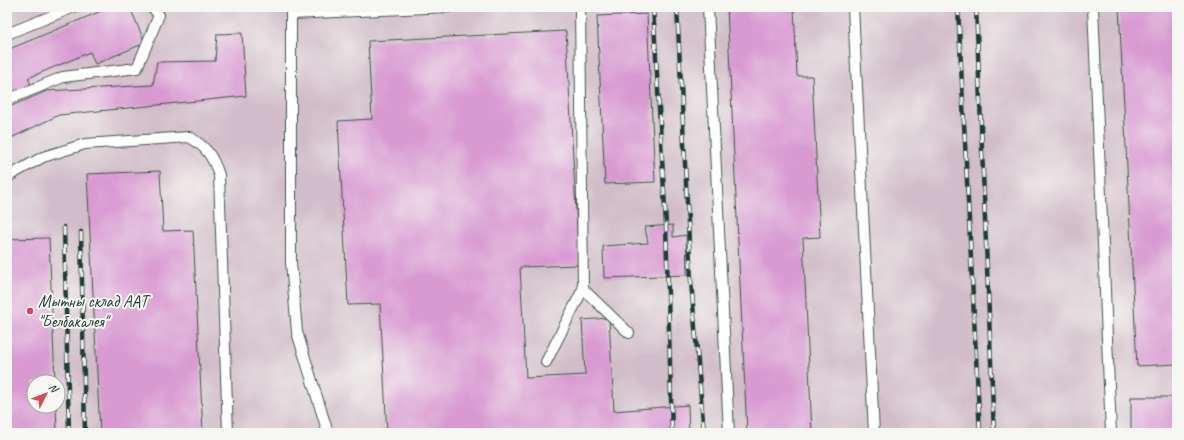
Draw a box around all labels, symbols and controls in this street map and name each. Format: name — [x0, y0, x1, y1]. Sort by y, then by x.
place label: Мытны склад ААТ "Белбакалея" — [38, 291, 151, 332]
marker: Мытны склад ААТ "Белбакалея" — [25, 306, 35, 316]
north arrow — [26, 374, 66, 414]
text: N — [46, 380, 62, 396]

